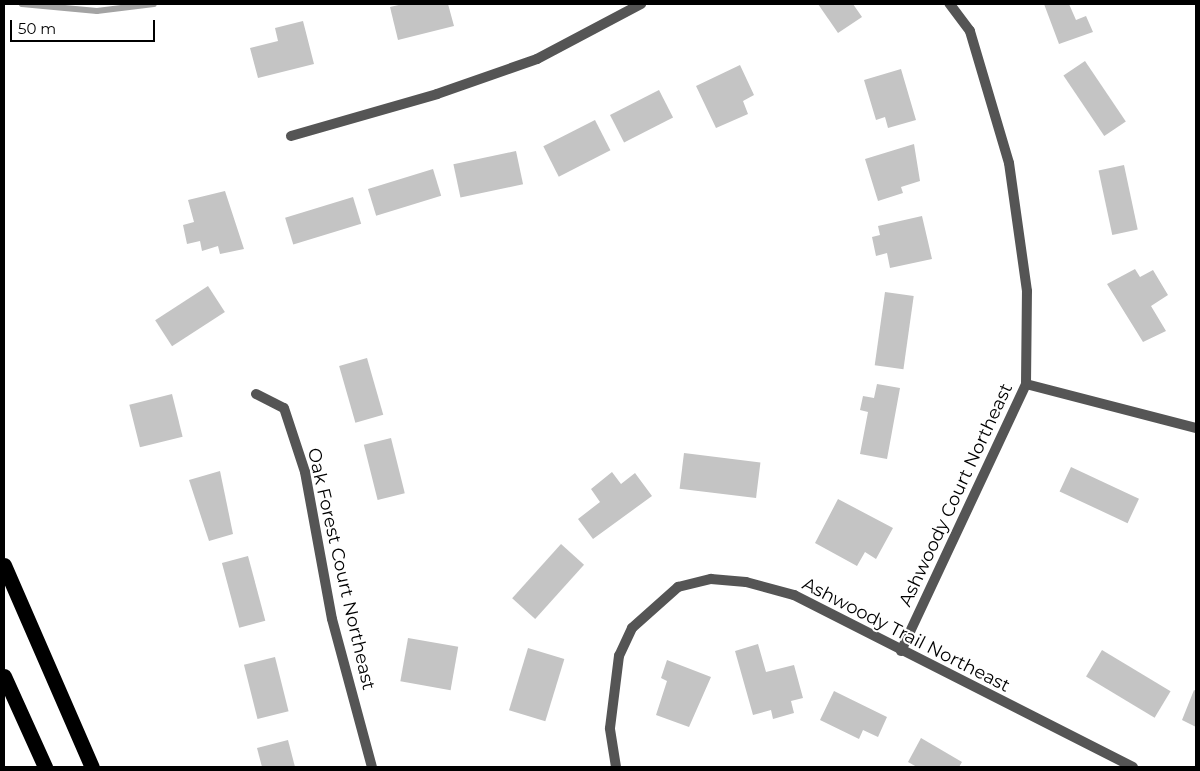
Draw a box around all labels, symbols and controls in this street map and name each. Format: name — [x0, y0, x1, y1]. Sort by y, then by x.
scale bar — [12, 10, 158, 42]
text: 50 m — [18, 19, 56, 38]
street label: Ashwoody Court Northeast — [895, 380, 1017, 610]
street label: Oak Forest Court Northeast — [303, 446, 379, 692]
street label: Ashwoody Trail Northeast — [799, 573, 1013, 697]

